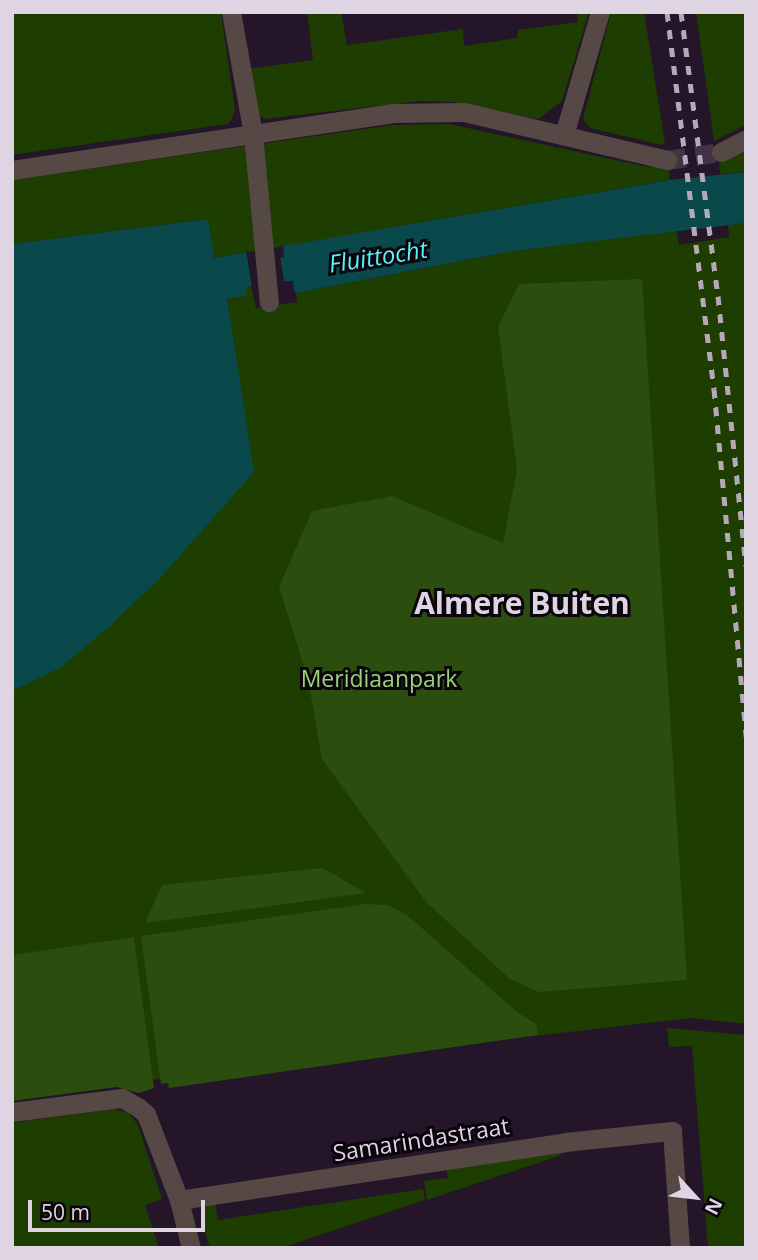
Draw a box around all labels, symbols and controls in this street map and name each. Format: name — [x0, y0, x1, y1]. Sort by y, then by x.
water label: Fluittocht — [327, 234, 429, 278]
district label: Almere Buiten — [414, 585, 630, 621]
park label: Meridiaanpark — [301, 664, 457, 692]
street label: Samarindastraat — [331, 1111, 511, 1167]
north arrow — [660, 1162, 730, 1232]
scale bar — [32, 1186, 208, 1230]
text: N — [699, 1194, 729, 1219]
text: 50 m — [41, 1198, 90, 1226]

